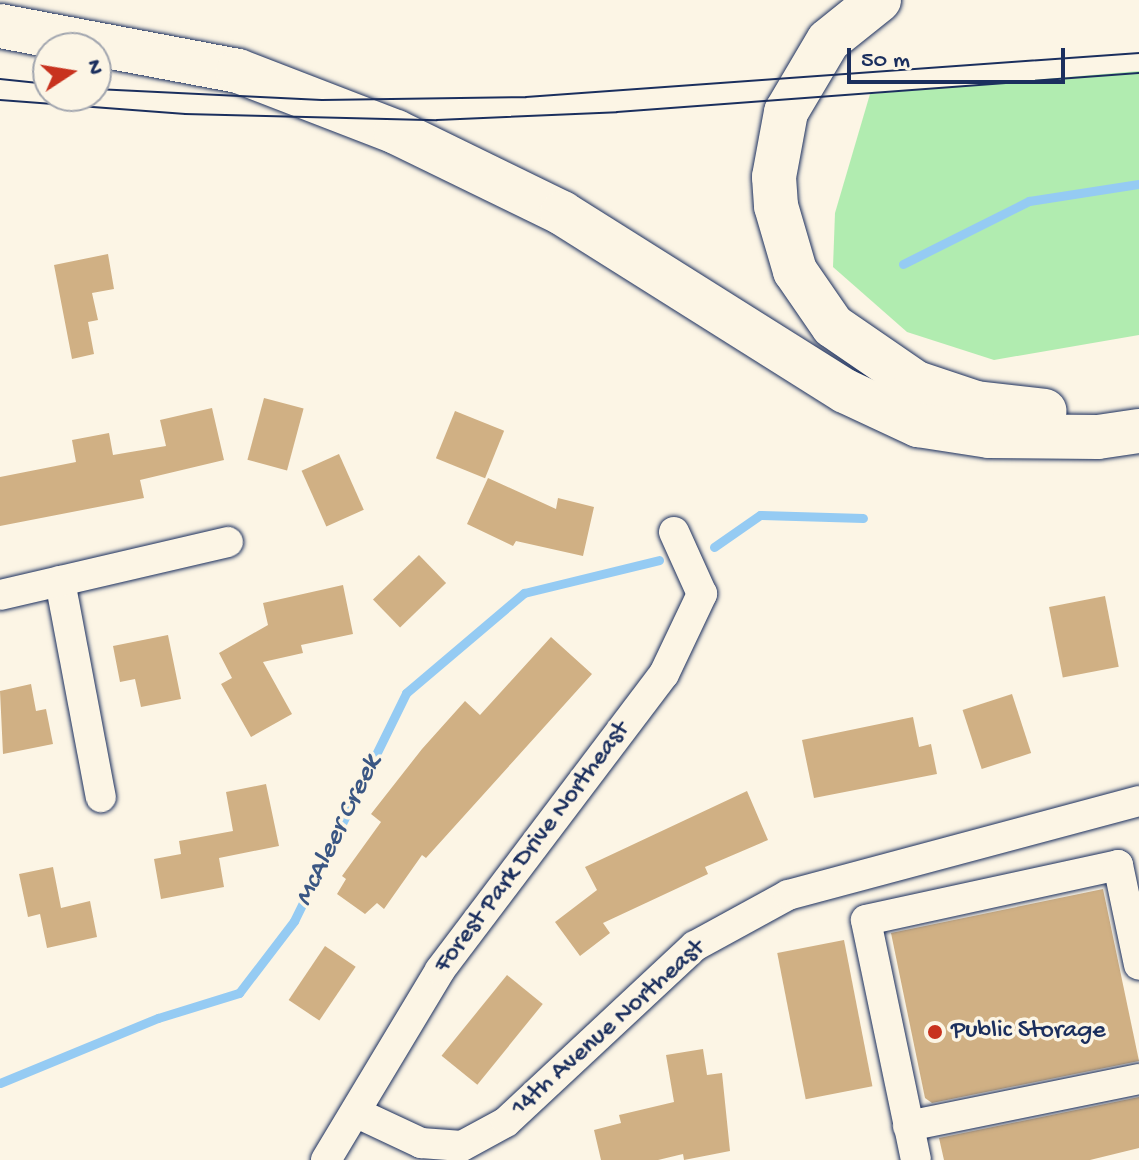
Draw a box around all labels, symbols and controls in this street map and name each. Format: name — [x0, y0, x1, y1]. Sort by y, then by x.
north arrow — [32, 32, 112, 112]
scale bar — [851, 32, 1069, 82]
text: 50 m — [861, 47, 910, 76]
text: N — [79, 58, 108, 77]
street label: Forest Park Drive Northeast — [428, 716, 638, 980]
water label: McAleer Creek — [288, 750, 390, 912]
street label: 14th Avenue Northeast — [506, 934, 712, 1124]
place label: Public Storage — [951, 1016, 1106, 1048]
marker: Public Storage — [926, 1023, 944, 1041]

